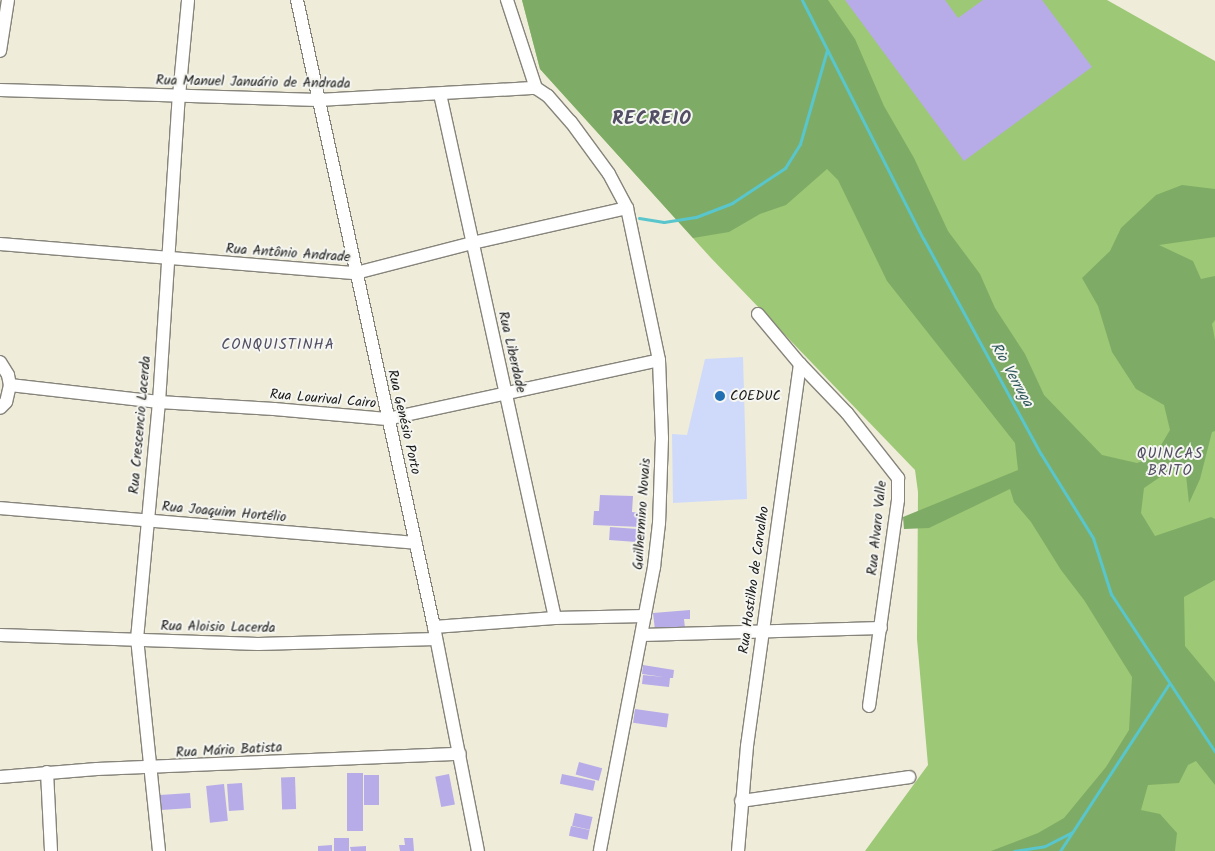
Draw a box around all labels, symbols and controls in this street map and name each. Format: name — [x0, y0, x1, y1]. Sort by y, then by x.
street label: Rua Manuel Januário de Andrada — [156, 72, 350, 92]
district label: RECREIO — [611, 109, 693, 131]
street label: Rua Antônio Andrade — [225, 240, 351, 266]
street label: Rua Liberdade — [494, 310, 530, 394]
district label: CONQUISTINHA — [220, 337, 336, 355]
water label: Rio Verruga — [986, 340, 1036, 410]
street label: Rua Crescencio Lacerda — [126, 355, 154, 495]
street label: Rua Genésio Porto — [384, 368, 424, 476]
street label: Rua Lourival Cairo — [269, 386, 377, 412]
place label: COEDUC — [730, 388, 781, 404]
marker: COEDUC — [714, 390, 726, 402]
district label: QUINCAS BRITO — [1136, 445, 1204, 480]
street label: Guilhermino Novais — [630, 458, 654, 570]
street label: Rua Alvaro Valle — [864, 480, 890, 576]
street label: Rua Joaquim Hortélio — [161, 498, 287, 526]
street label: Rua Hostilho de Carvalho — [735, 505, 773, 655]
street label: Rua Aloisio Lacerda — [160, 618, 276, 636]
street label: Rua Mário Batista — [175, 739, 283, 761]

